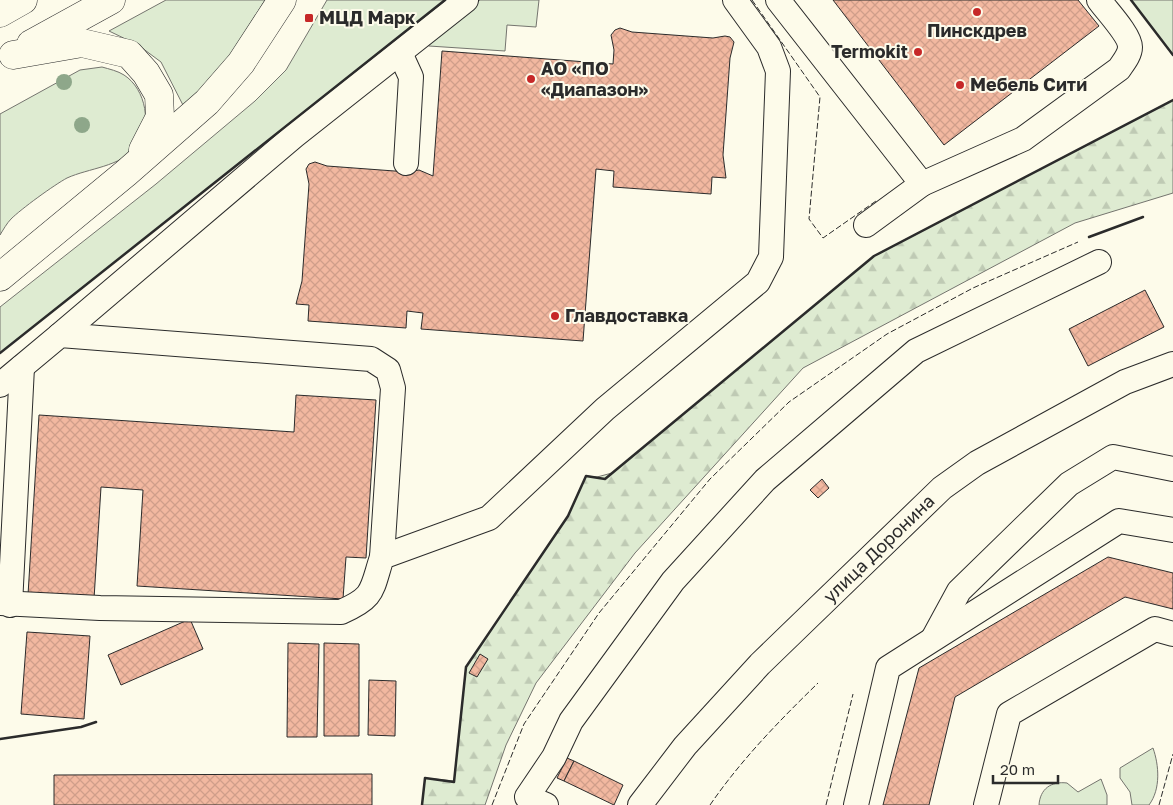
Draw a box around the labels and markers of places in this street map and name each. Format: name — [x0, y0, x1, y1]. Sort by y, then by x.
place label: МЦД Марк — [319, 6, 416, 28]
marker: Пинскдрев — [971, 6, 983, 18]
marker: МЦД Марк — [303, 12, 315, 24]
place label: Пинскдрев — [927, 19, 1027, 41]
place label: Termokit — [831, 40, 908, 62]
marker: Termokit — [912, 46, 924, 58]
place label: АО «ПО «Диапазон» — [541, 57, 649, 100]
marker: АО «ПО «Диапазон» — [525, 73, 537, 85]
place label: Мебель Сити — [970, 73, 1087, 95]
marker: Мебель Сити — [954, 79, 966, 91]
place label: Главдоставка — [565, 304, 688, 326]
marker: Главдоставка — [549, 310, 561, 322]

